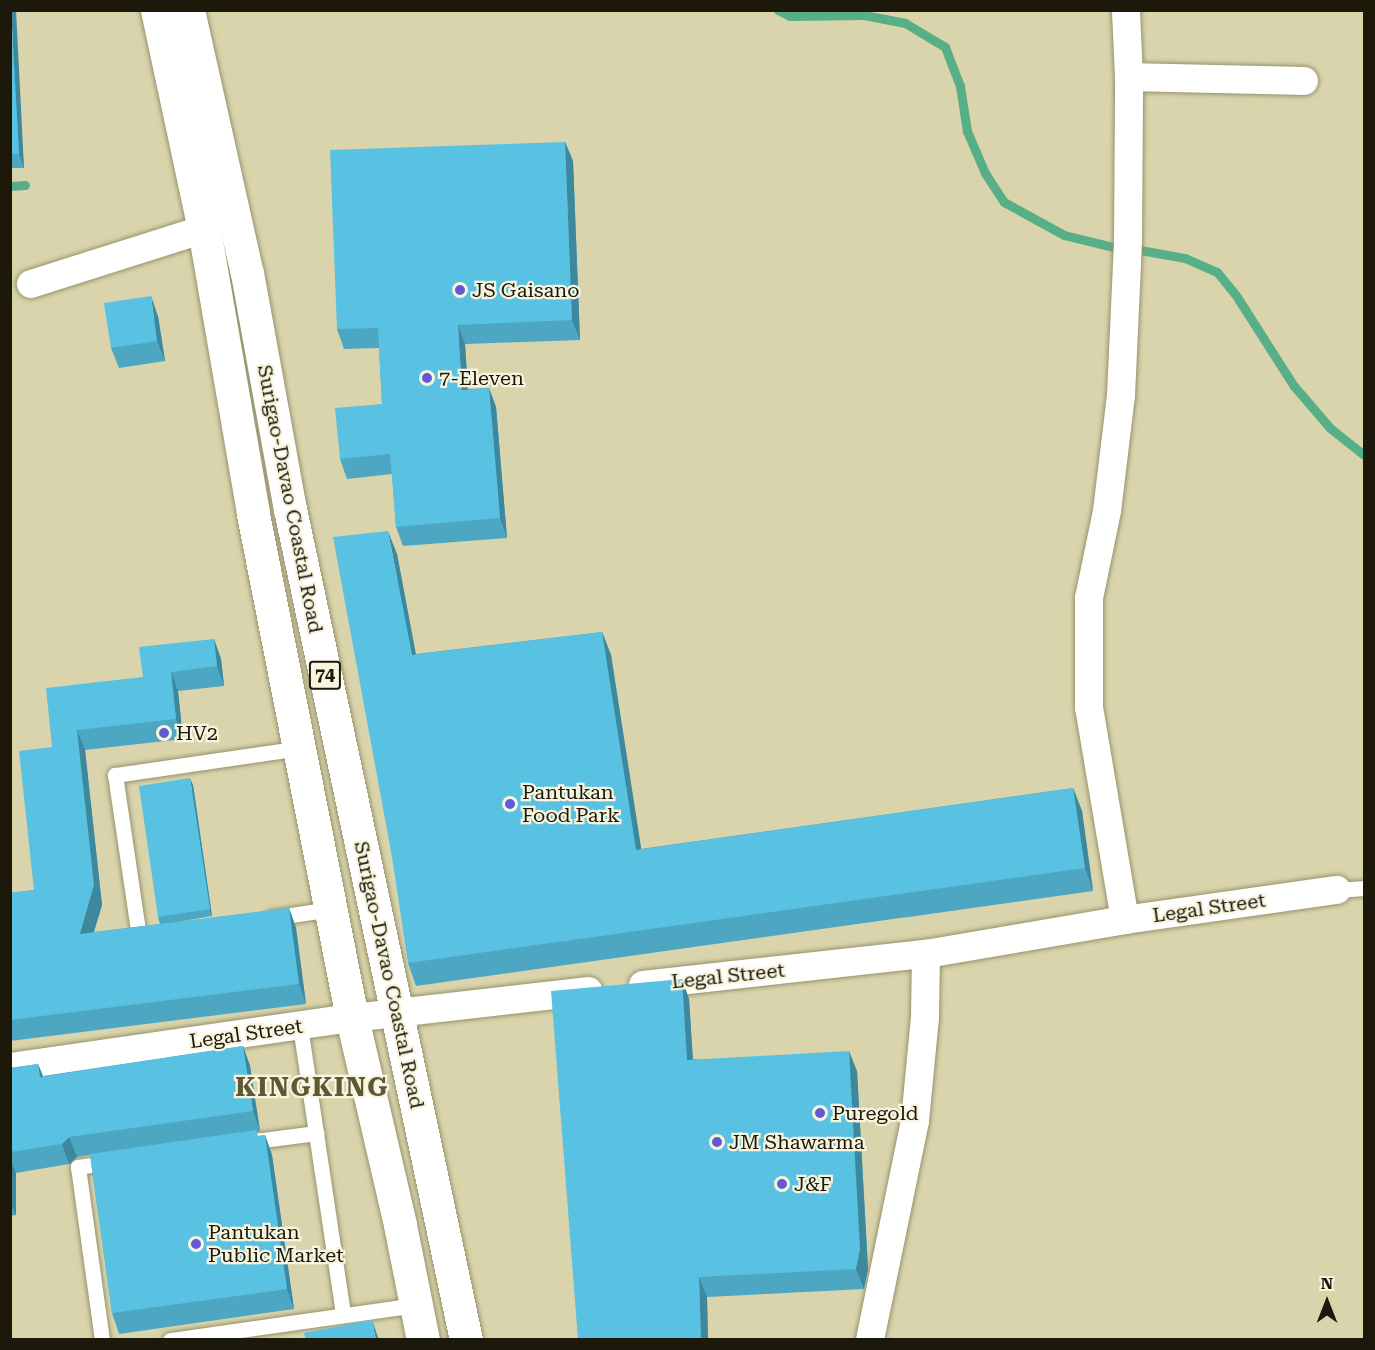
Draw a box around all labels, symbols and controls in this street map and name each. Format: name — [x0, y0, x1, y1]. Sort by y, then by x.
place label: JS Gaisano — [472, 278, 579, 302]
marker: JS Gaisano — [453, 283, 467, 297]
street label: Surigao-Davao Coastal Road — [252, 363, 328, 635]
place label: 7-Eleven — [439, 366, 524, 390]
marker: 7-Eleven — [420, 371, 434, 385]
road number: 74 — [308, 660, 342, 690]
place label: HV2 — [176, 721, 218, 745]
marker: HV2 — [157, 726, 171, 740]
place label: Pantukan Food Park — [522, 780, 620, 827]
marker: Pantukan Food Park — [503, 797, 517, 811]
street label: Surigao-Davao Coastal Road — [349, 839, 429, 1111]
street label: Legal Street — [1151, 888, 1267, 928]
street label: Legal Street — [670, 958, 786, 994]
street label: Legal Street — [188, 1014, 304, 1054]
district label: KINGKING — [235, 1072, 389, 1104]
place label: Puregold — [832, 1101, 919, 1125]
marker: Puregold — [813, 1106, 827, 1120]
place label: JM Shawarma — [729, 1130, 865, 1154]
marker: JM Shawarma — [710, 1135, 724, 1149]
place label: J&F — [794, 1172, 831, 1196]
marker: J&F — [775, 1177, 789, 1191]
place label: Pantukan Public Market — [208, 1220, 344, 1267]
marker: Pantukan Public Market — [189, 1237, 203, 1251]
north arrow — [1297, 1272, 1357, 1332]
text: N — [1321, 1274, 1333, 1293]

